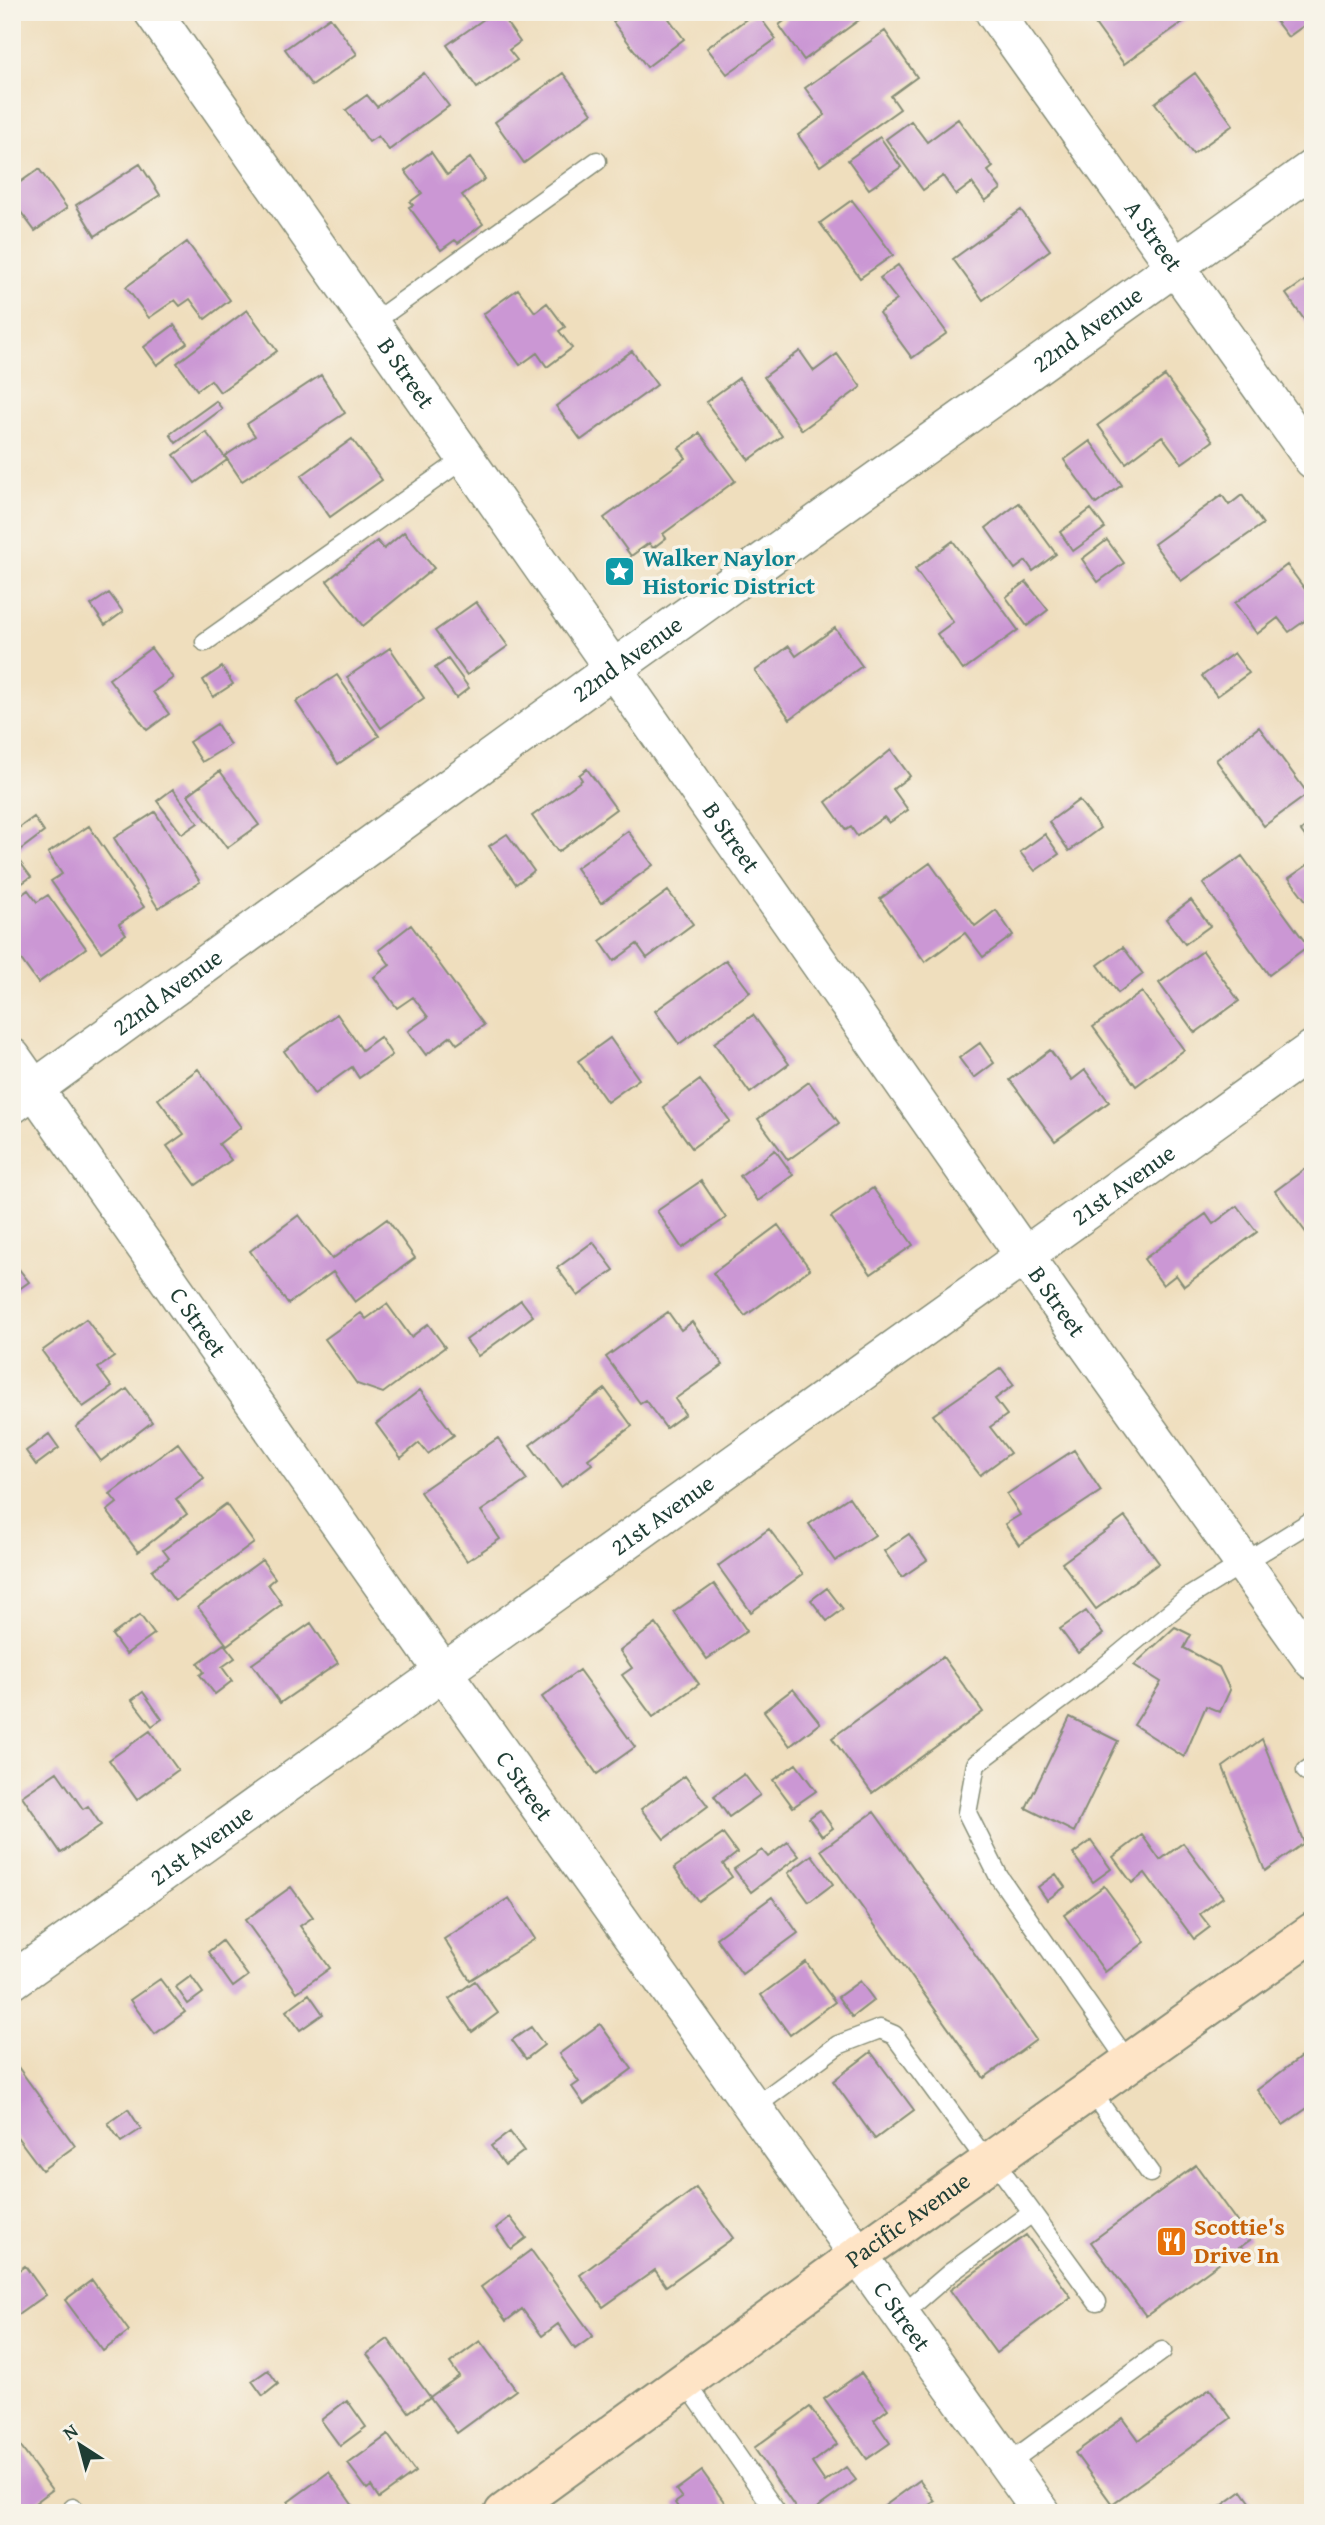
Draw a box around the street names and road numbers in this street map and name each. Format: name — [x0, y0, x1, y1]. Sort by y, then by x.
street label: A Street — [1116, 193, 1192, 279]
street label: 22nd Avenue — [1025, 277, 1150, 381]
street label: B Street — [369, 330, 444, 416]
street label: 22nd Avenue — [565, 607, 689, 710]
street label: B Street — [695, 795, 769, 880]
street label: 22nd Avenue — [105, 940, 229, 1044]
street label: 21st Avenue — [1064, 1135, 1182, 1234]
street label: B Street — [1020, 1259, 1095, 1345]
street label: C Street — [161, 1280, 236, 1365]
street label: 21st Avenue — [603, 1465, 721, 1564]
street label: C Street — [488, 1743, 562, 1828]
street label: 21st Avenue — [142, 1796, 260, 1894]
street label: Pacific Avenue — [838, 2163, 977, 2276]
street label: C Street — [865, 2274, 940, 2359]

